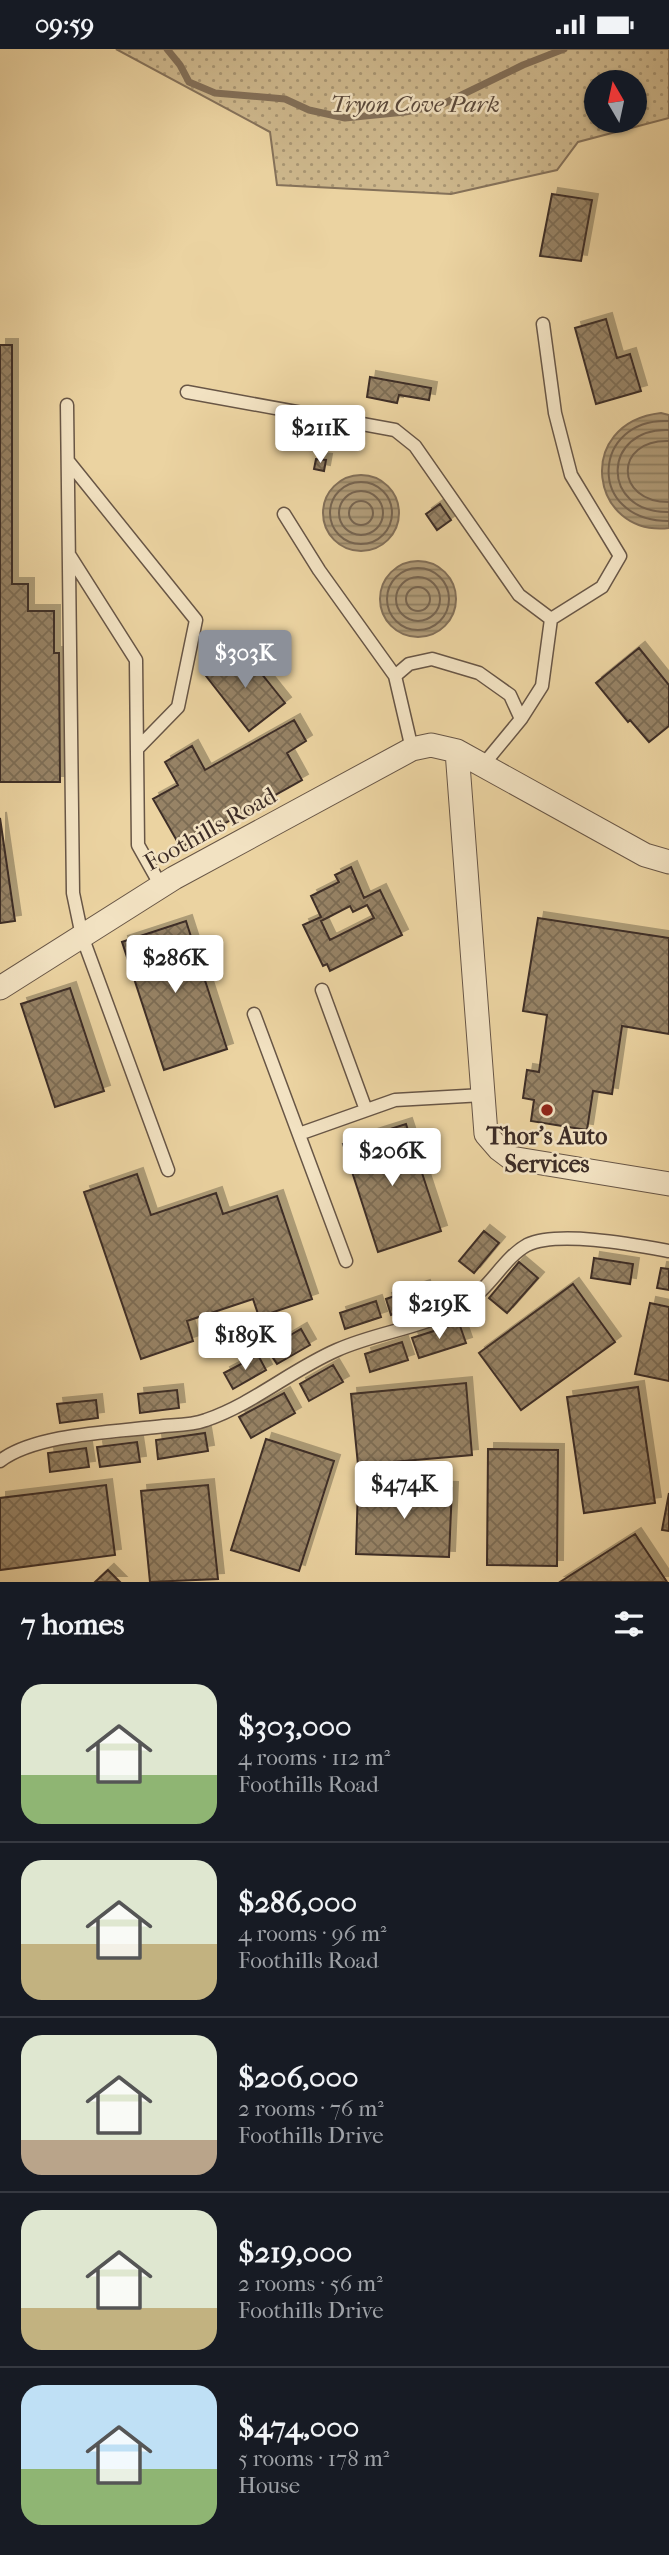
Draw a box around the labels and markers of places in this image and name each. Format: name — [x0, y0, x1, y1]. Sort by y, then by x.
pin: $211K — [271, 405, 369, 465]
pin: $303K — [196, 631, 294, 690]
pin: $286K — [126, 935, 224, 995]
marker: Thor's Auto Services — [539, 1102, 555, 1118]
place label: Thor's Auto Services — [486, 1122, 607, 1178]
pin: $206K — [343, 1129, 441, 1188]
pin: $219K — [390, 1281, 488, 1341]
pin: $189K — [196, 1313, 294, 1372]
pin: $474K — [355, 1461, 453, 1521]

